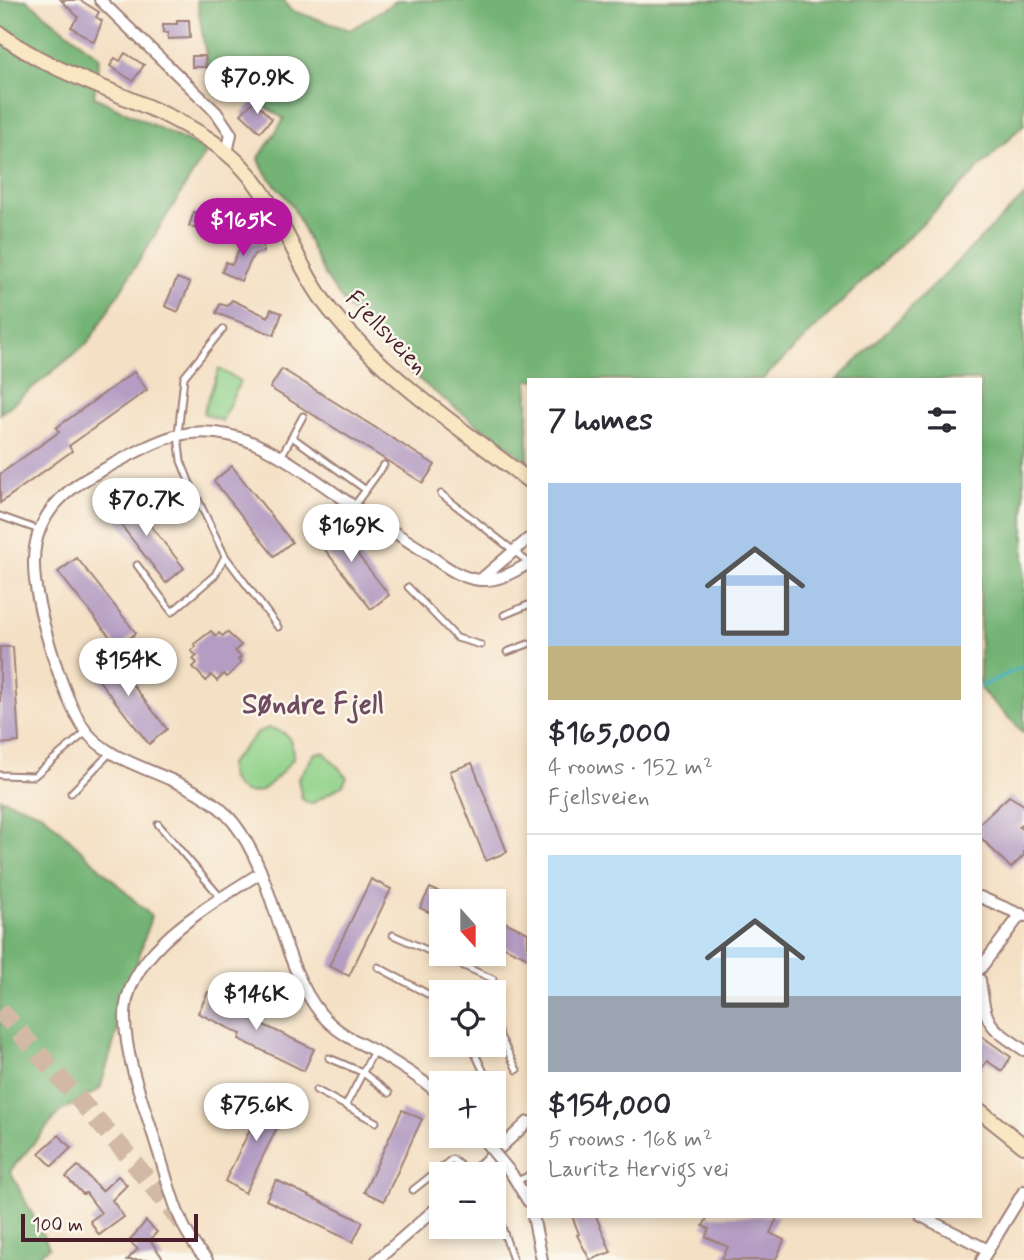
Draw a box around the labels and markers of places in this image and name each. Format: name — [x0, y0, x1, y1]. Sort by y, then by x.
pin: $70.9K — [200, 57, 314, 116]
pin: $165K — [194, 198, 292, 258]
pin: $70.7K — [89, 478, 203, 538]
pin: $169K — [302, 504, 400, 564]
pin: $154K — [79, 638, 177, 698]
pin: $146K — [207, 972, 305, 1032]
pin: $75.6K — [199, 1084, 313, 1143]

